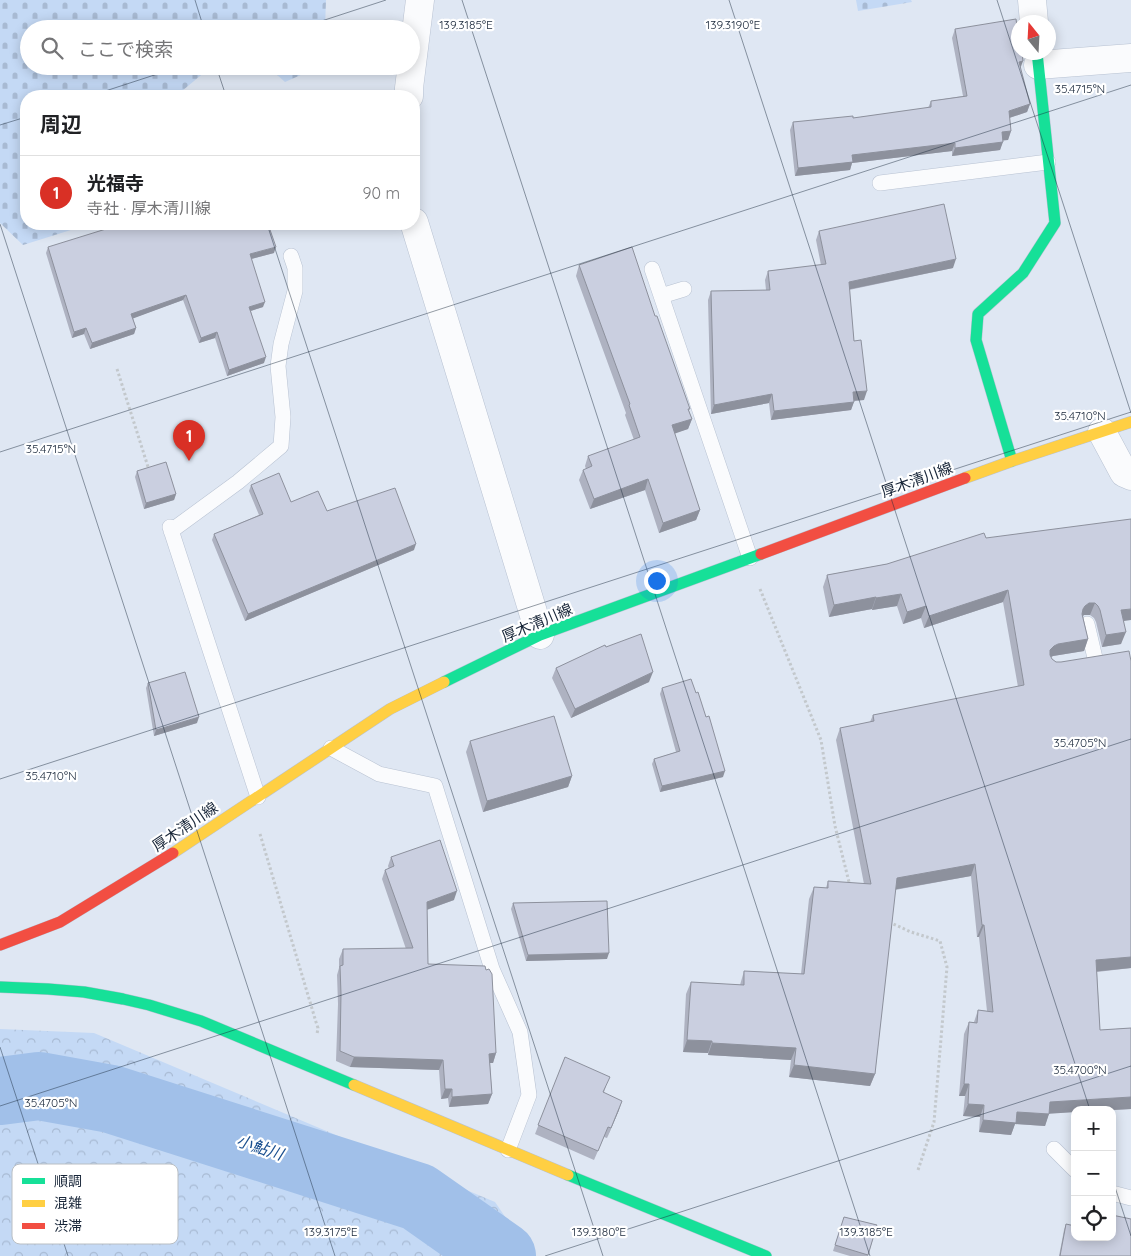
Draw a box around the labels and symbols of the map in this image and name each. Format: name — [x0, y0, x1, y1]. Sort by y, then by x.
north arrow — [1011, 15, 1056, 60]
text: 139.3185°E — [439, 17, 493, 32]
text: 139.3190°E — [706, 17, 760, 32]
text: 35.4715°N — [1055, 81, 1105, 96]
text: 35.4710°N — [1054, 408, 1106, 423]
pin: 1 — [173, 420, 205, 461]
text: 35.4715°N — [26, 441, 76, 456]
street label: 厚木清川線 — [878, 458, 955, 501]
your location — [644, 568, 670, 594]
street label: 厚木清川線 — [499, 599, 575, 646]
text: 35.4705°N — [1054, 735, 1106, 750]
text: 35.4710°N — [25, 768, 77, 783]
street label: 厚木清川線 — [148, 798, 221, 855]
text: 35.4700°N — [1053, 1062, 1107, 1077]
text: 35.4705°N — [25, 1095, 77, 1110]
water label: 小鮎川 — [234, 1130, 288, 1165]
legend — [12, 1164, 178, 1244]
text: 順調 — [54, 1172, 82, 1190]
text: 混雑 — [54, 1194, 82, 1212]
text: 渋滞 — [54, 1217, 82, 1235]
text: 139.3175°E — [304, 1224, 358, 1239]
text: 139.3180°E — [572, 1224, 626, 1239]
text: 139.3185°E — [839, 1224, 893, 1239]

